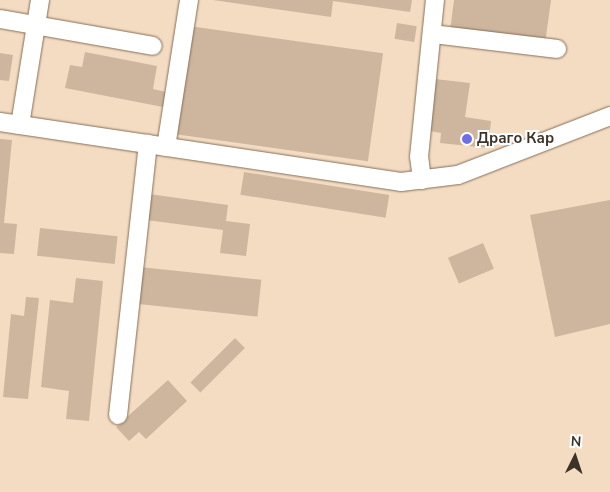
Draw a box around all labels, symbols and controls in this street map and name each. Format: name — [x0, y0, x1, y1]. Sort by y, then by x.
place label: Драго Кар — [477, 130, 554, 148]
marker: Драго Кар — [461, 133, 473, 145]
north arrow — [550, 432, 600, 482]
text: N — [570, 432, 582, 451]

